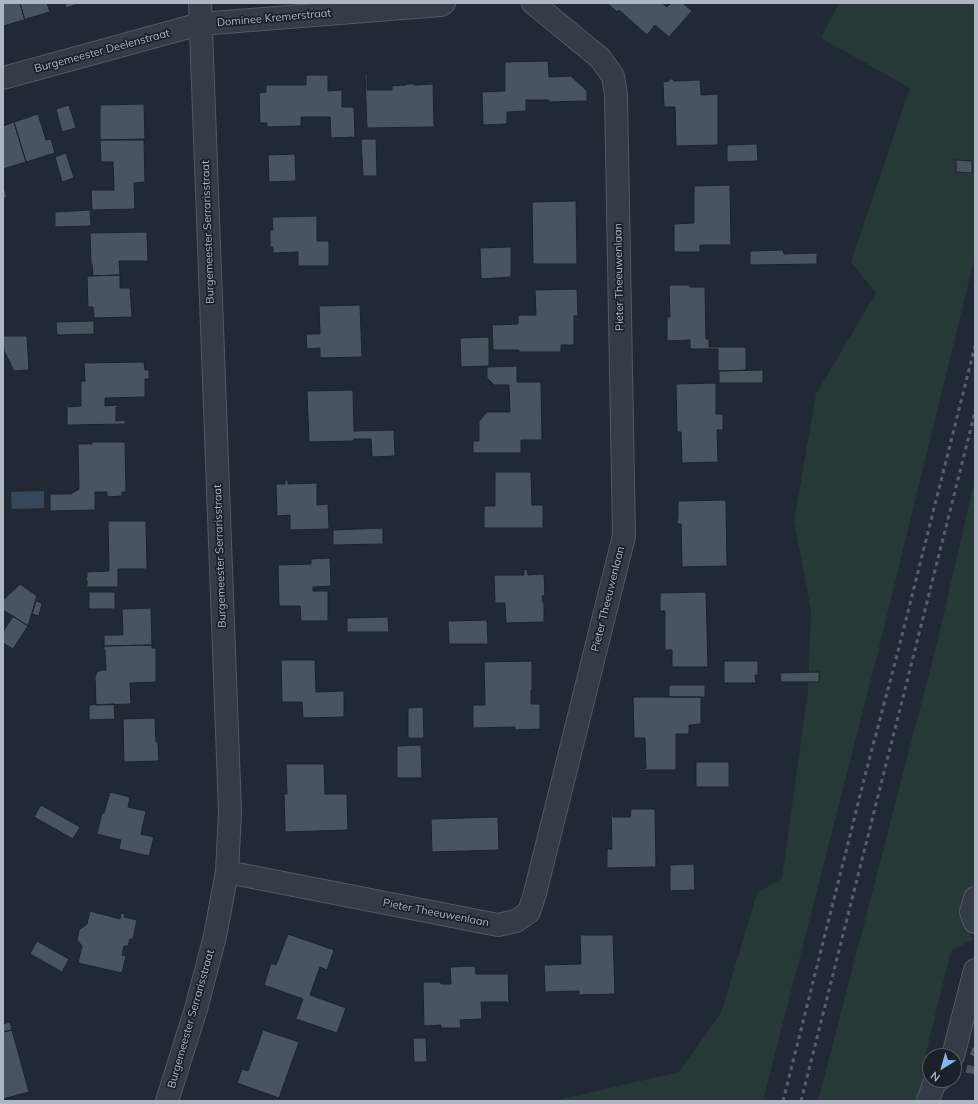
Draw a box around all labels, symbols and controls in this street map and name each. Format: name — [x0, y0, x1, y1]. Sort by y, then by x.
street label: Dominee Kremerstraat — [216, 6, 332, 30]
street label: Burgemeester Deelenstraat — [33, 27, 171, 75]
street label: Burgemeester Serrarisstraat — [199, 160, 217, 304]
street label: Pieter Theeuwenlaan — [611, 223, 627, 331]
street label: Burgemeester Serrarisstraat — [211, 484, 229, 628]
street label: Pieter Theeuwenlaan — [589, 545, 627, 653]
street label: Pieter Theeuwenlaan — [382, 896, 490, 930]
street label: Burgemeester Serrarisstraat — [165, 948, 217, 1090]
north arrow — [922, 1048, 962, 1088]
text: N — [928, 1069, 943, 1085]

